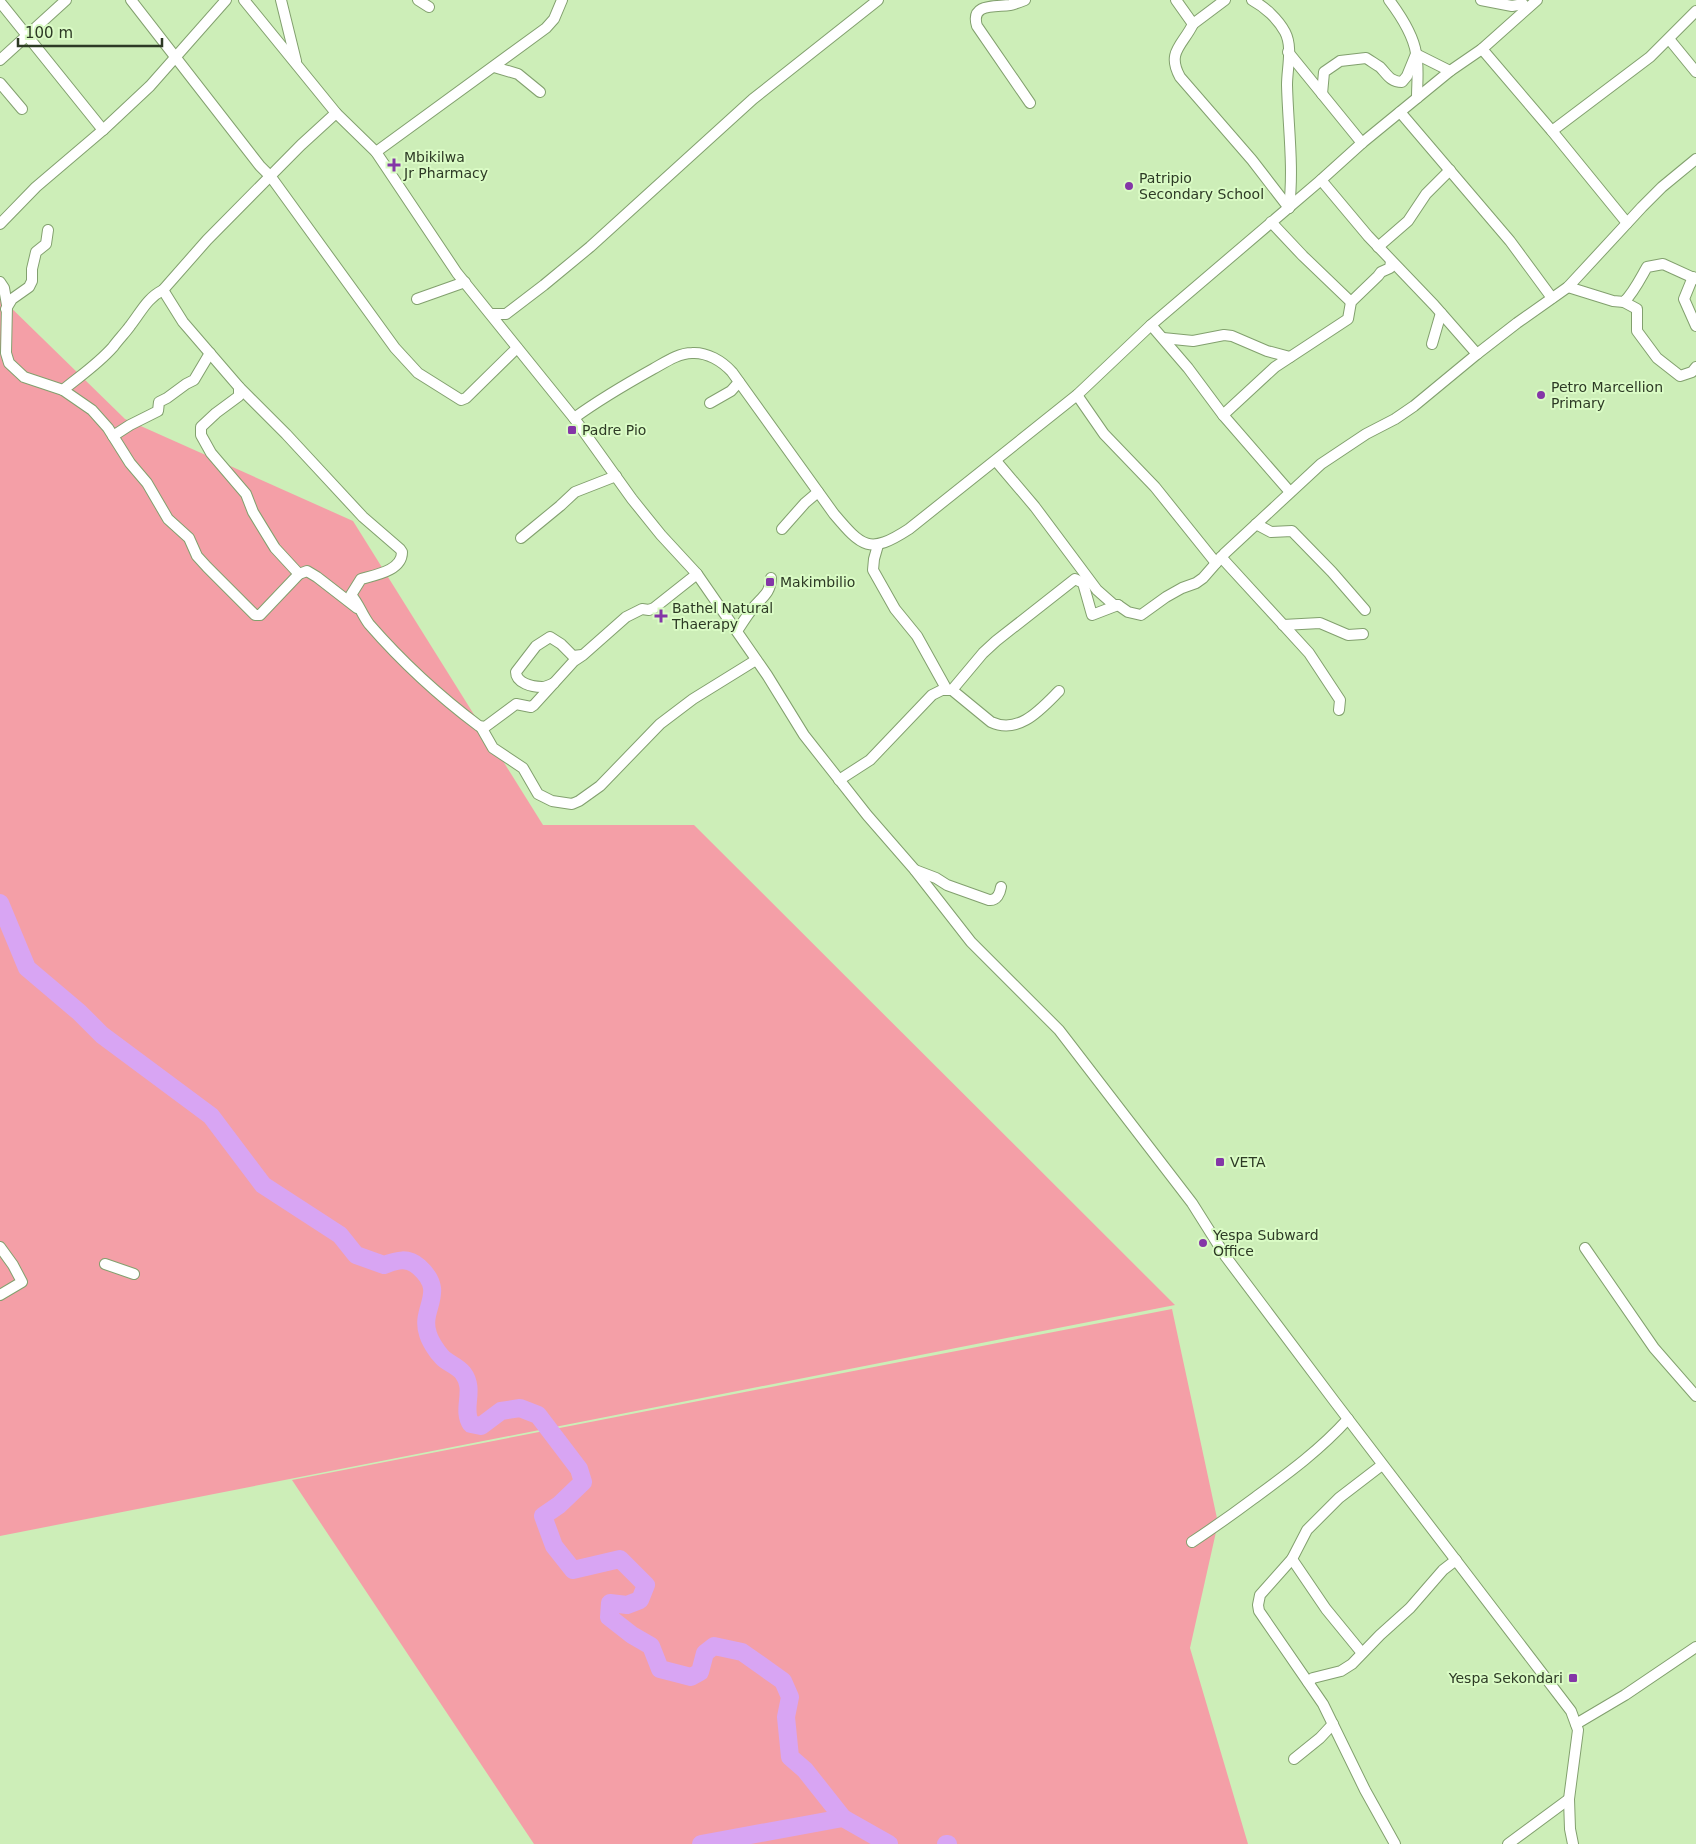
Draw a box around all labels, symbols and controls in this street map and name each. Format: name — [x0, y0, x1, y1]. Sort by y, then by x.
scale bar — [18, 15, 161, 47]
text: 100 m — [25, 24, 73, 42]
place label: Mbikilwa Jr Pharmacy — [403, 149, 488, 181]
marker: Mbikilwa Jr Pharmacy — [388, 159, 400, 171]
place label: Patripio Secondary School — [1139, 170, 1264, 202]
marker: Patripio Secondary School — [1123, 180, 1135, 192]
place label: Petro Marcellion Primary — [1551, 379, 1663, 411]
marker: Petro Marcellion Primary — [1535, 389, 1547, 401]
place label: Padre Pio — [582, 422, 646, 438]
marker: Padre Pio — [566, 424, 578, 436]
place label: Makimbilio — [780, 574, 855, 590]
marker: Makimbilio — [764, 576, 776, 588]
place label: Bathel Natural Thaerapy — [671, 600, 773, 632]
marker: Bathel Natural Thaerapy — [654, 609, 668, 623]
place label: VETA — [1230, 1154, 1266, 1170]
marker: VETA — [1214, 1156, 1226, 1168]
place label: Yespa Subward Office — [1212, 1227, 1319, 1259]
marker: Yespa Subward Office — [1197, 1237, 1209, 1249]
place label: Yespa Sekondari — [1448, 1670, 1563, 1686]
marker: Yespa Sekondari — [1567, 1672, 1579, 1684]

